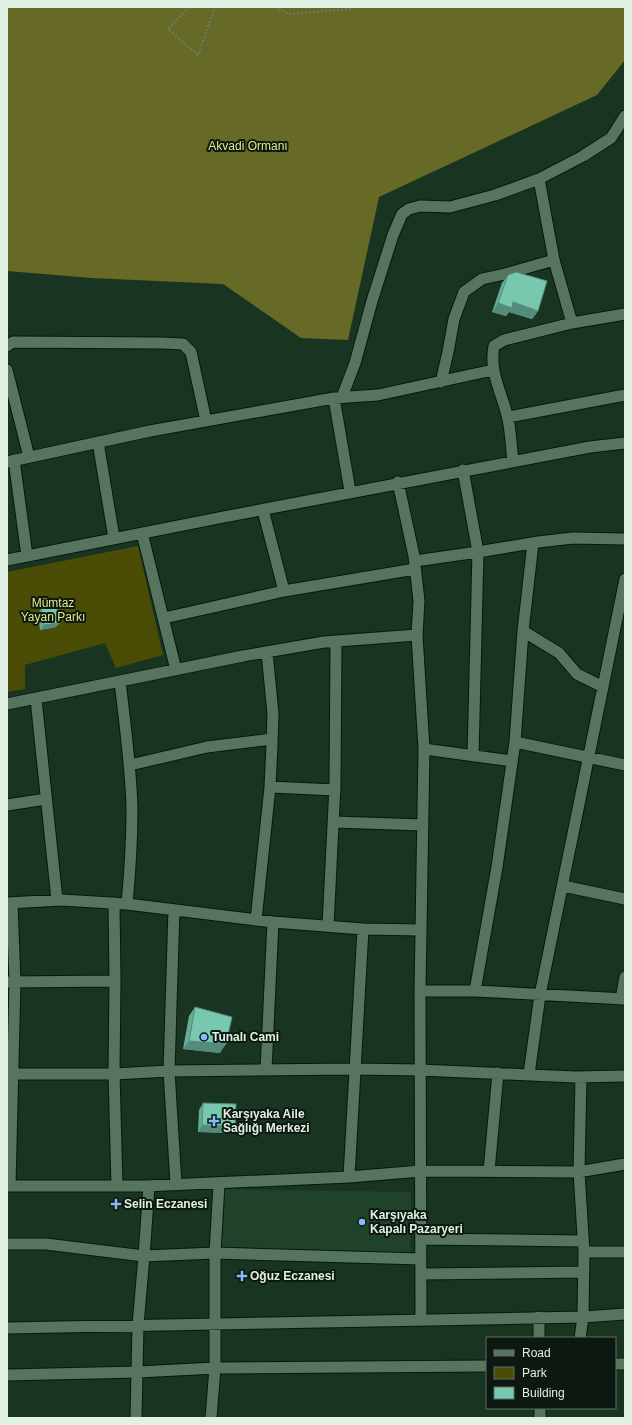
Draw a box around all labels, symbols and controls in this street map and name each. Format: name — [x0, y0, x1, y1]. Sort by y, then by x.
park label: Akvadi Ormanı — [208, 139, 288, 153]
park label: Mümtaz Yayan Parkı — [21, 596, 85, 624]
place label: Tunalı Cami — [212, 1030, 279, 1044]
marker: Tunalı Cami — [199, 1032, 209, 1042]
place label: Karşıyaka Aile Sağlığı Merkezi — [223, 1107, 310, 1135]
marker: Karşıyaka Aile Sağlığı Merkezi — [208, 1115, 220, 1127]
place label: Selin Eczanesi — [124, 1197, 207, 1211]
marker: Selin Eczanesi — [111, 1199, 121, 1209]
place label: Karşıyaka Kapalı Pazaryeri — [370, 1208, 463, 1236]
marker: Karşıyaka Kapalı Pazaryeri — [357, 1217, 367, 1227]
place label: Oğuz Eczanesi — [250, 1269, 335, 1283]
marker: Oğuz Eczanesi — [237, 1271, 247, 1281]
legend — [486, 1337, 616, 1409]
text: Road — [522, 1346, 551, 1360]
text: Park — [522, 1366, 548, 1380]
text: Building — [522, 1386, 565, 1400]

